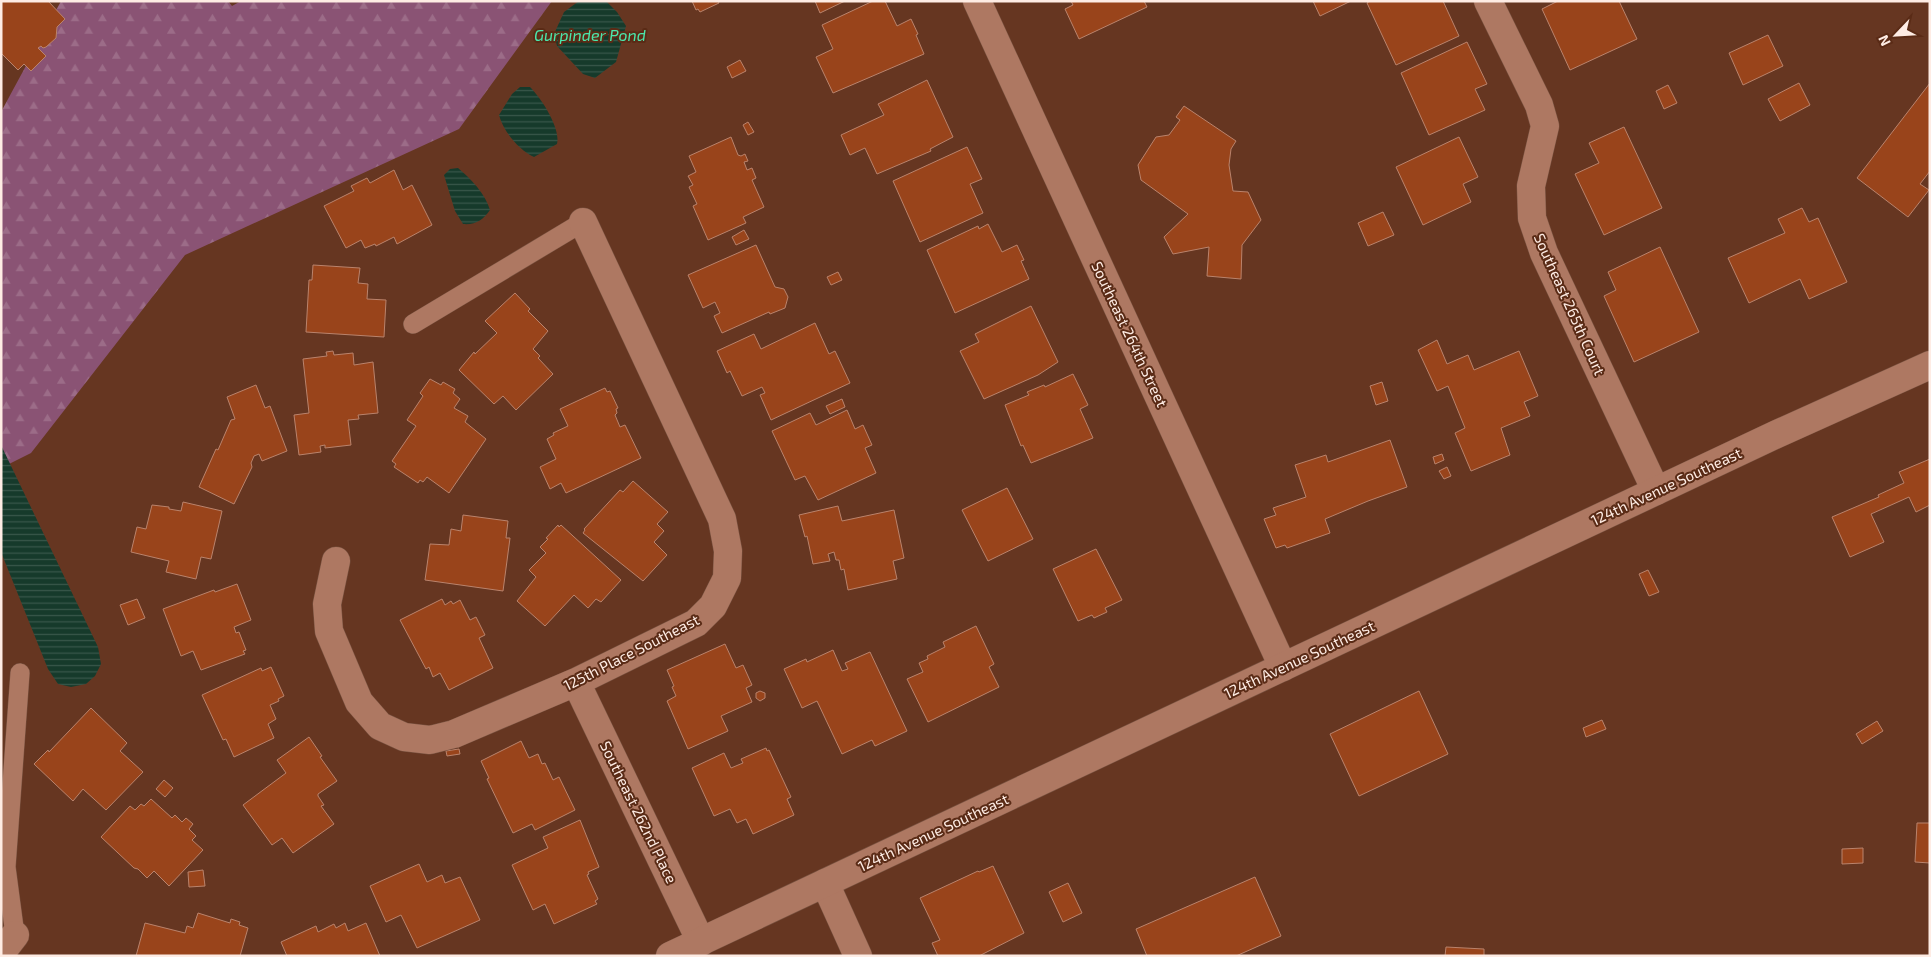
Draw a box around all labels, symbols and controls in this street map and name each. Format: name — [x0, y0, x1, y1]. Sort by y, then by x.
north arrow — [1871, 10, 1921, 60]
water label: Gurpinder Pond — [534, 25, 646, 44]
text: N — [1874, 33, 1894, 49]
street label: Southeast 265th Court — [1531, 230, 1609, 378]
street label: Southeast 264th Street — [1088, 258, 1172, 410]
street label: 124th Avenue Southeast — [1588, 443, 1744, 529]
street label: 125th Place Southeast — [560, 610, 702, 694]
street label: 124th Avenue Southeast — [1221, 616, 1377, 702]
street label: Southeast 262nd Place — [597, 738, 681, 886]
street label: 124th Avenue Southeast — [855, 789, 1011, 875]

